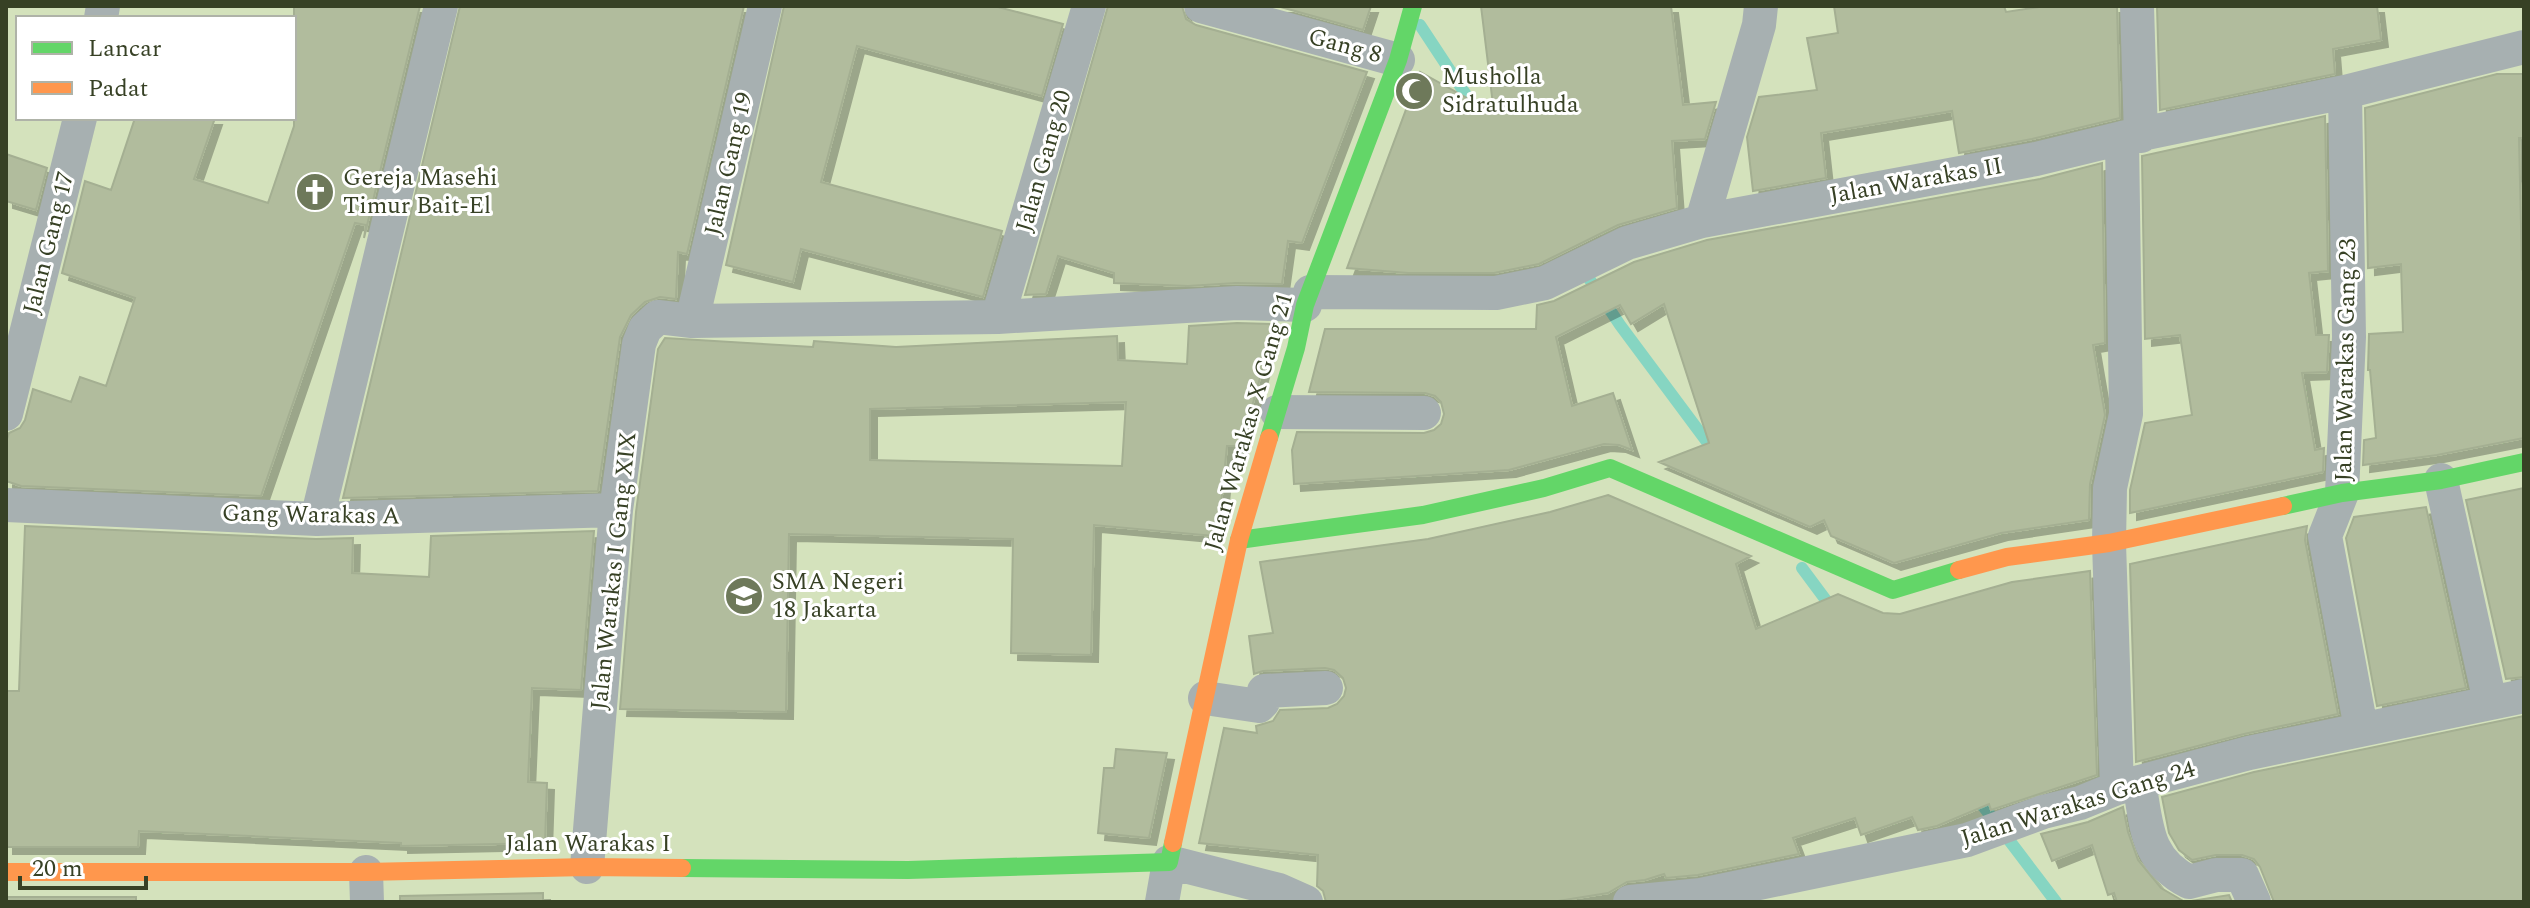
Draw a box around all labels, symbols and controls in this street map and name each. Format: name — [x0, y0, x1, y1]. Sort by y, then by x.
legend — [16, 16, 296, 120]
street label: Gang 8 — [1304, 19, 1386, 73]
text: Lancar — [88, 31, 162, 67]
place label: Musholla Sidratulhuda — [1442, 59, 1579, 123]
mosque icon: Musholla Sidratulhuda — [1393, 70, 1435, 112]
text: Padat — [88, 71, 148, 107]
street label: Jalan Gang 20 — [1007, 86, 1081, 236]
street label: Jalan Gang 19 — [695, 89, 763, 239]
street label: Jalan Warakas II — [1827, 148, 2005, 214]
place label: Gereja Masehi Timur Bait-El — [343, 160, 498, 224]
street label: Jalan Gang 17 — [14, 168, 84, 318]
church icon: Gereja Masehi Timur Bait-El — [294, 171, 336, 213]
street label: Jalan Warakas Gang 23 — [2326, 238, 2366, 482]
street label: Jalan Warakas X Gang 21 — [1195, 289, 1303, 555]
street label: Jalan Warakas I Gang XIX — [581, 430, 647, 712]
street label: Gang Warakas A — [221, 495, 401, 535]
place label: SMA Negeri 18 Jakarta — [772, 564, 904, 628]
school or university icon: SMA Negeri 18 Jakarta — [723, 575, 765, 617]
street label: Jalan Warakas Gang 24 — [1956, 751, 2200, 857]
street label: Jalan Warakas I — [505, 826, 671, 862]
scale bar — [20, 840, 146, 890]
text: 20 m — [32, 851, 83, 887]

